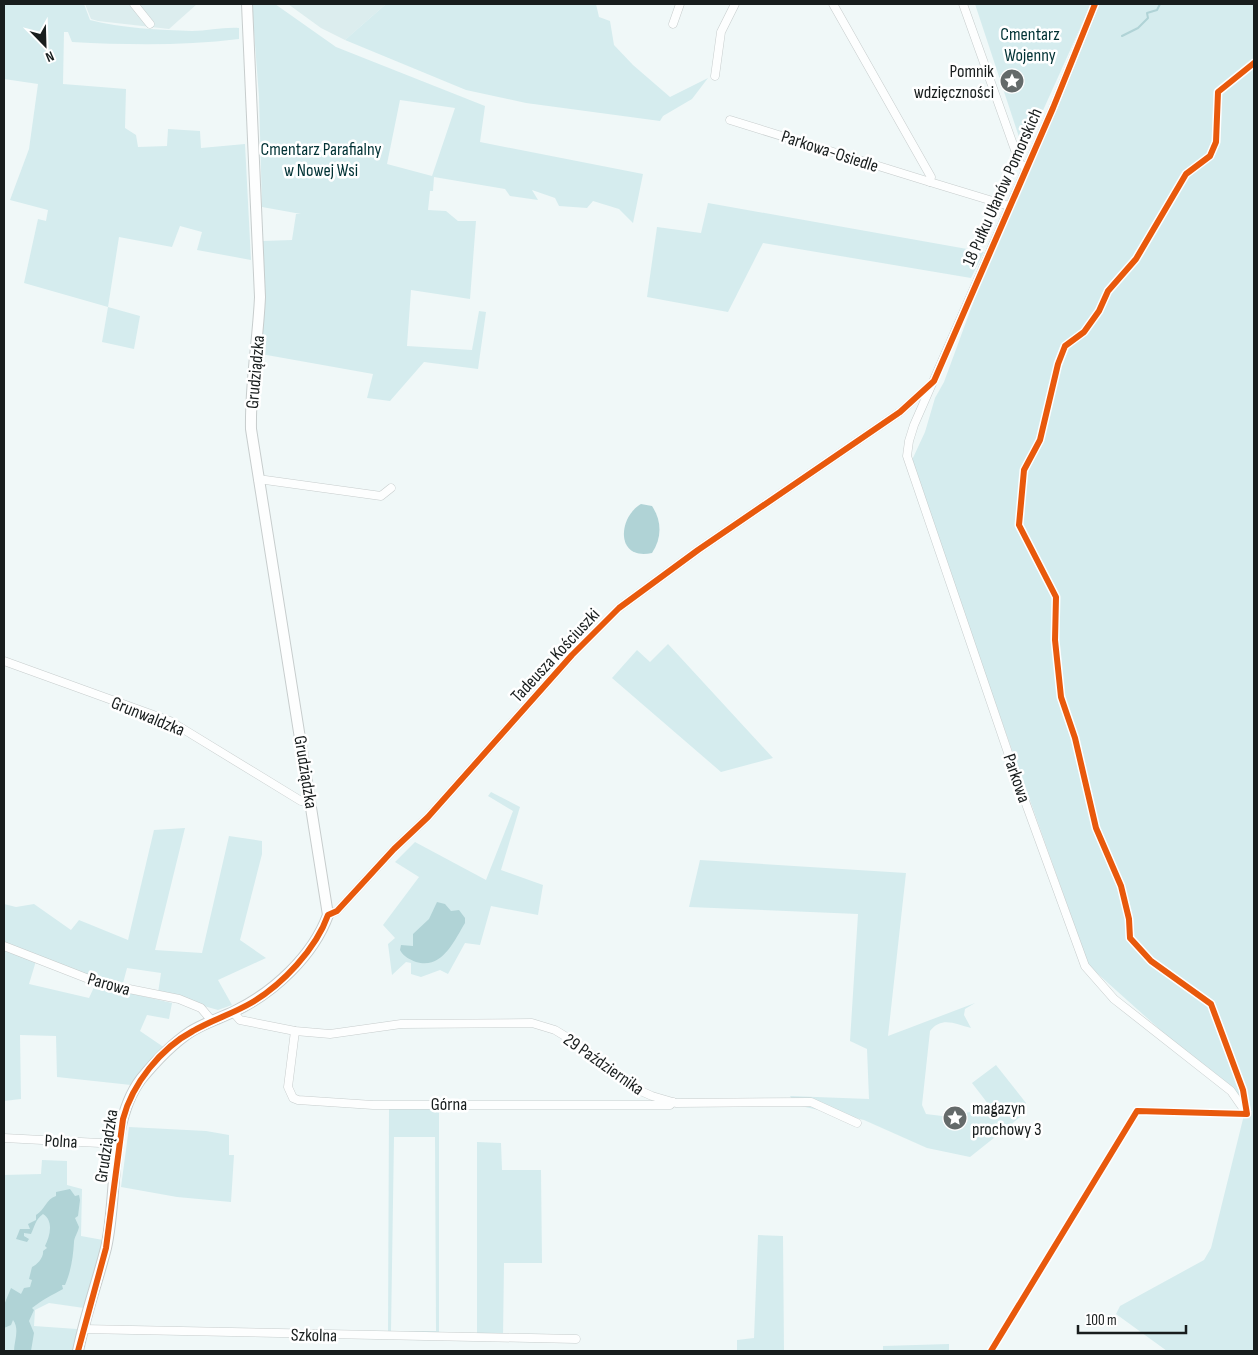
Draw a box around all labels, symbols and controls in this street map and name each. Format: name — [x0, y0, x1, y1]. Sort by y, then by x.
north arrow — [20, 20, 70, 70]
park label: Cmentarz Wojenny — [1000, 24, 1060, 66]
text: N — [43, 47, 57, 66]
place label: Pomnik wdzięczności — [914, 61, 994, 103]
place icon: Pomnik wdzięczności — [999, 68, 1025, 94]
street label: 18 Pułku Ułanów Pomorskich — [958, 105, 1047, 269]
street label: Parkowa-Osiedle — [779, 126, 881, 177]
park label: Cmentarz Parafialny w Nowej Wsi — [261, 139, 382, 181]
street label: Grudziądzka — [242, 334, 269, 410]
street label: Tadeusza Kościuszki — [507, 604, 604, 707]
street label: Grunwaldzka — [108, 692, 188, 741]
street label: Grudziądzka — [289, 734, 322, 810]
street label: Parkowa — [998, 751, 1035, 805]
street label: Parowa — [85, 968, 133, 1001]
street label: 29 Października — [559, 1029, 648, 1100]
street label: Górna — [431, 1094, 467, 1115]
place label: magazyn prochowy 3 — [972, 1098, 1042, 1140]
place icon: magazyn prochowy 3 — [942, 1105, 968, 1131]
street label: Grudziądzka — [90, 1108, 123, 1184]
street label: Polna — [44, 1130, 78, 1153]
scale bar — [1078, 1302, 1186, 1334]
text: 100 m — [1086, 1311, 1117, 1330]
street label: Szkolna — [291, 1325, 337, 1346]

